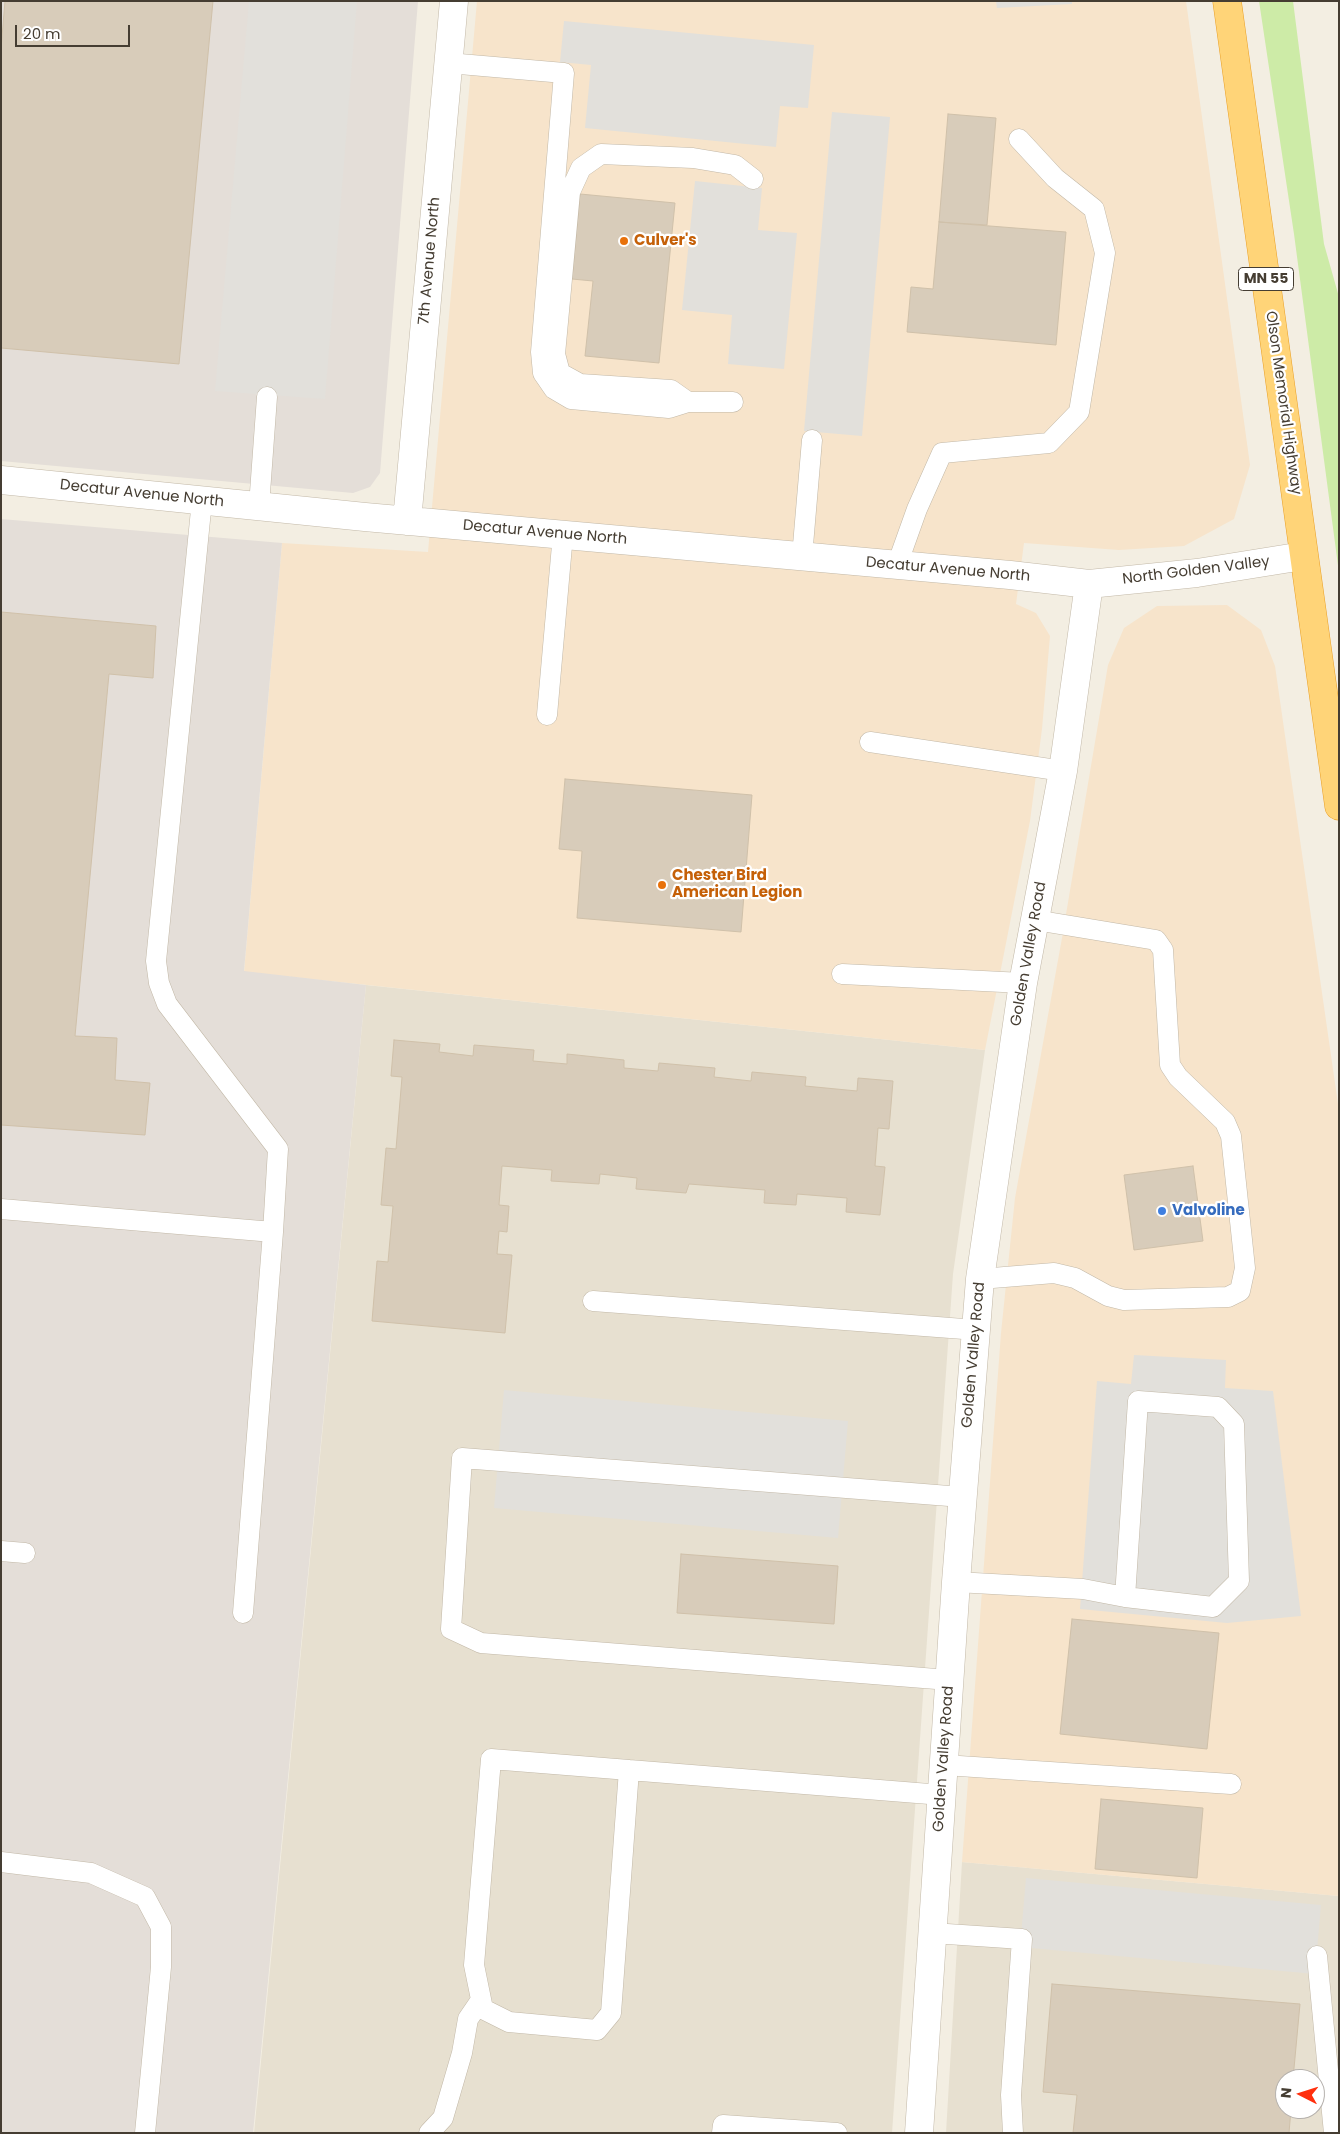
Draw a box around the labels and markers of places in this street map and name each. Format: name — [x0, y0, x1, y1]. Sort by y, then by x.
place label: Culver's — [634, 232, 697, 250]
marker: Culver's — [618, 235, 630, 247]
place label: Chester Bird American Legion — [672, 867, 802, 902]
marker: Chester Bird American Legion — [656, 879, 668, 891]
place label: Valvoline — [1172, 1202, 1245, 1220]
marker: Valvoline — [1156, 1205, 1168, 1217]

